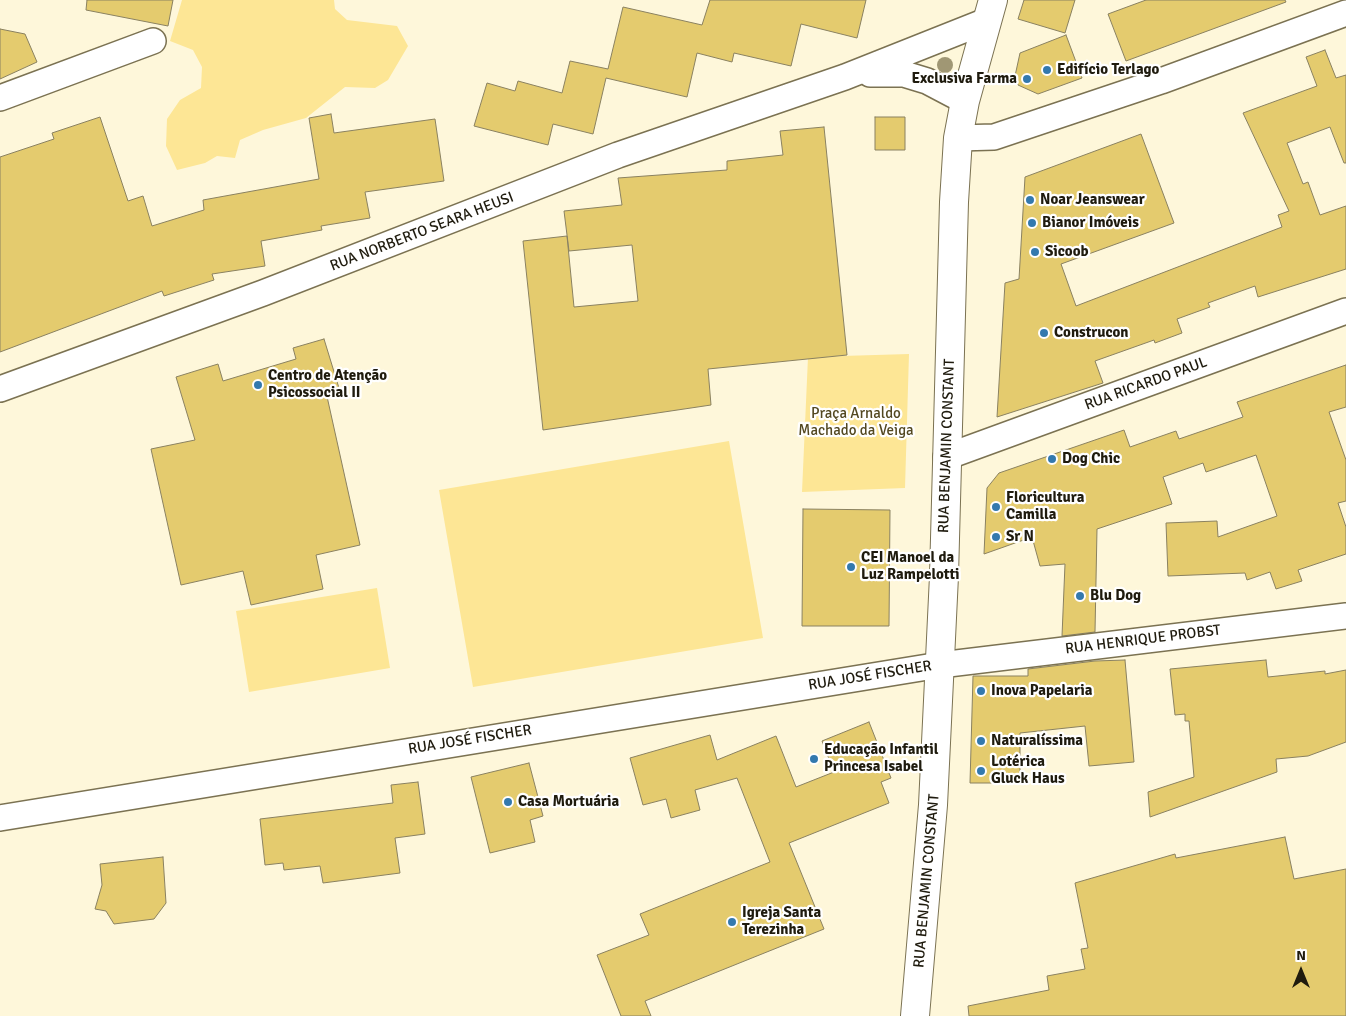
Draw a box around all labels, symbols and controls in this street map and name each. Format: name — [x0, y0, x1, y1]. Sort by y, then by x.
place label: Edifício Terlago — [1057, 61, 1159, 79]
marker: Edifício Terlago — [1041, 64, 1053, 76]
place label: Exclusiva Farma — [911, 70, 1017, 88]
marker: Exclusiva Farma — [1021, 73, 1033, 85]
street label: RUA NORBERTO SEARA HEUSI — [328, 189, 516, 275]
place label: Noar Jeanswear — [1040, 191, 1145, 209]
marker: Noar Jeanswear — [1024, 194, 1036, 206]
place label: Bianor Imóveis — [1042, 214, 1139, 232]
marker: Bianor Imóveis — [1026, 217, 1038, 229]
place label: Sicoob — [1045, 243, 1089, 261]
marker: Sicoob — [1029, 246, 1041, 258]
place label: Construcon — [1054, 324, 1129, 342]
marker: Construcon — [1038, 327, 1050, 339]
street label: RUA RICARDO PAUL — [1082, 354, 1210, 414]
street label: RUA BENJAMIN CONSTANT — [935, 358, 959, 534]
place label: Centro de Atenção Psicossocial II — [268, 367, 387, 402]
marker: Centro de Atenção Psicossocial II — [252, 379, 264, 391]
park label: Praça Arnaldo Machado da Veiga — [798, 405, 914, 440]
place label: Dog Chic — [1062, 450, 1120, 468]
marker: Dog Chic — [1046, 453, 1058, 465]
place label: Floricultura Camilla — [1006, 489, 1084, 524]
marker: Floricultura Camilla — [990, 501, 1002, 513]
place label: Sr N — [1006, 528, 1034, 546]
marker: Sr N — [990, 531, 1002, 543]
place label: CEI Manoel da Luz Rampelotti — [861, 549, 960, 584]
marker: CEI Manoel da Luz Rampelotti — [845, 561, 857, 573]
place label: Blu Dog — [1090, 587, 1141, 605]
marker: Blu Dog — [1074, 590, 1086, 602]
street label: RUA HENRIQUE PROBST — [1064, 622, 1222, 658]
street label: RUA JOSÉ FISCHER — [807, 657, 933, 695]
place label: Inova Papelaria — [991, 682, 1092, 700]
marker: Inova Papelaria — [975, 685, 987, 697]
street label: RUA JOSÉ FISCHER — [407, 721, 533, 759]
place label: Naturalíssima — [991, 732, 1083, 750]
marker: Naturalíssima — [975, 735, 987, 747]
place label: Educação Infantil Princesa Isabel — [824, 741, 938, 776]
marker: Educação Infantil Princesa Isabel — [808, 753, 820, 765]
place label: Lotérica Gluck Haus — [991, 753, 1065, 788]
marker: Lotérica Gluck Haus — [975, 765, 987, 777]
place label: Casa Mortuária — [518, 793, 619, 811]
street label: RUA BENJAMIN CONSTANT — [910, 793, 944, 969]
marker: Casa Mortuária — [502, 796, 514, 808]
place label: Igreja Santa Terezinha — [742, 904, 821, 939]
marker: Igreja Santa Terezinha — [726, 916, 738, 928]
north arrow — [1276, 946, 1326, 996]
text: N — [1296, 947, 1306, 964]

